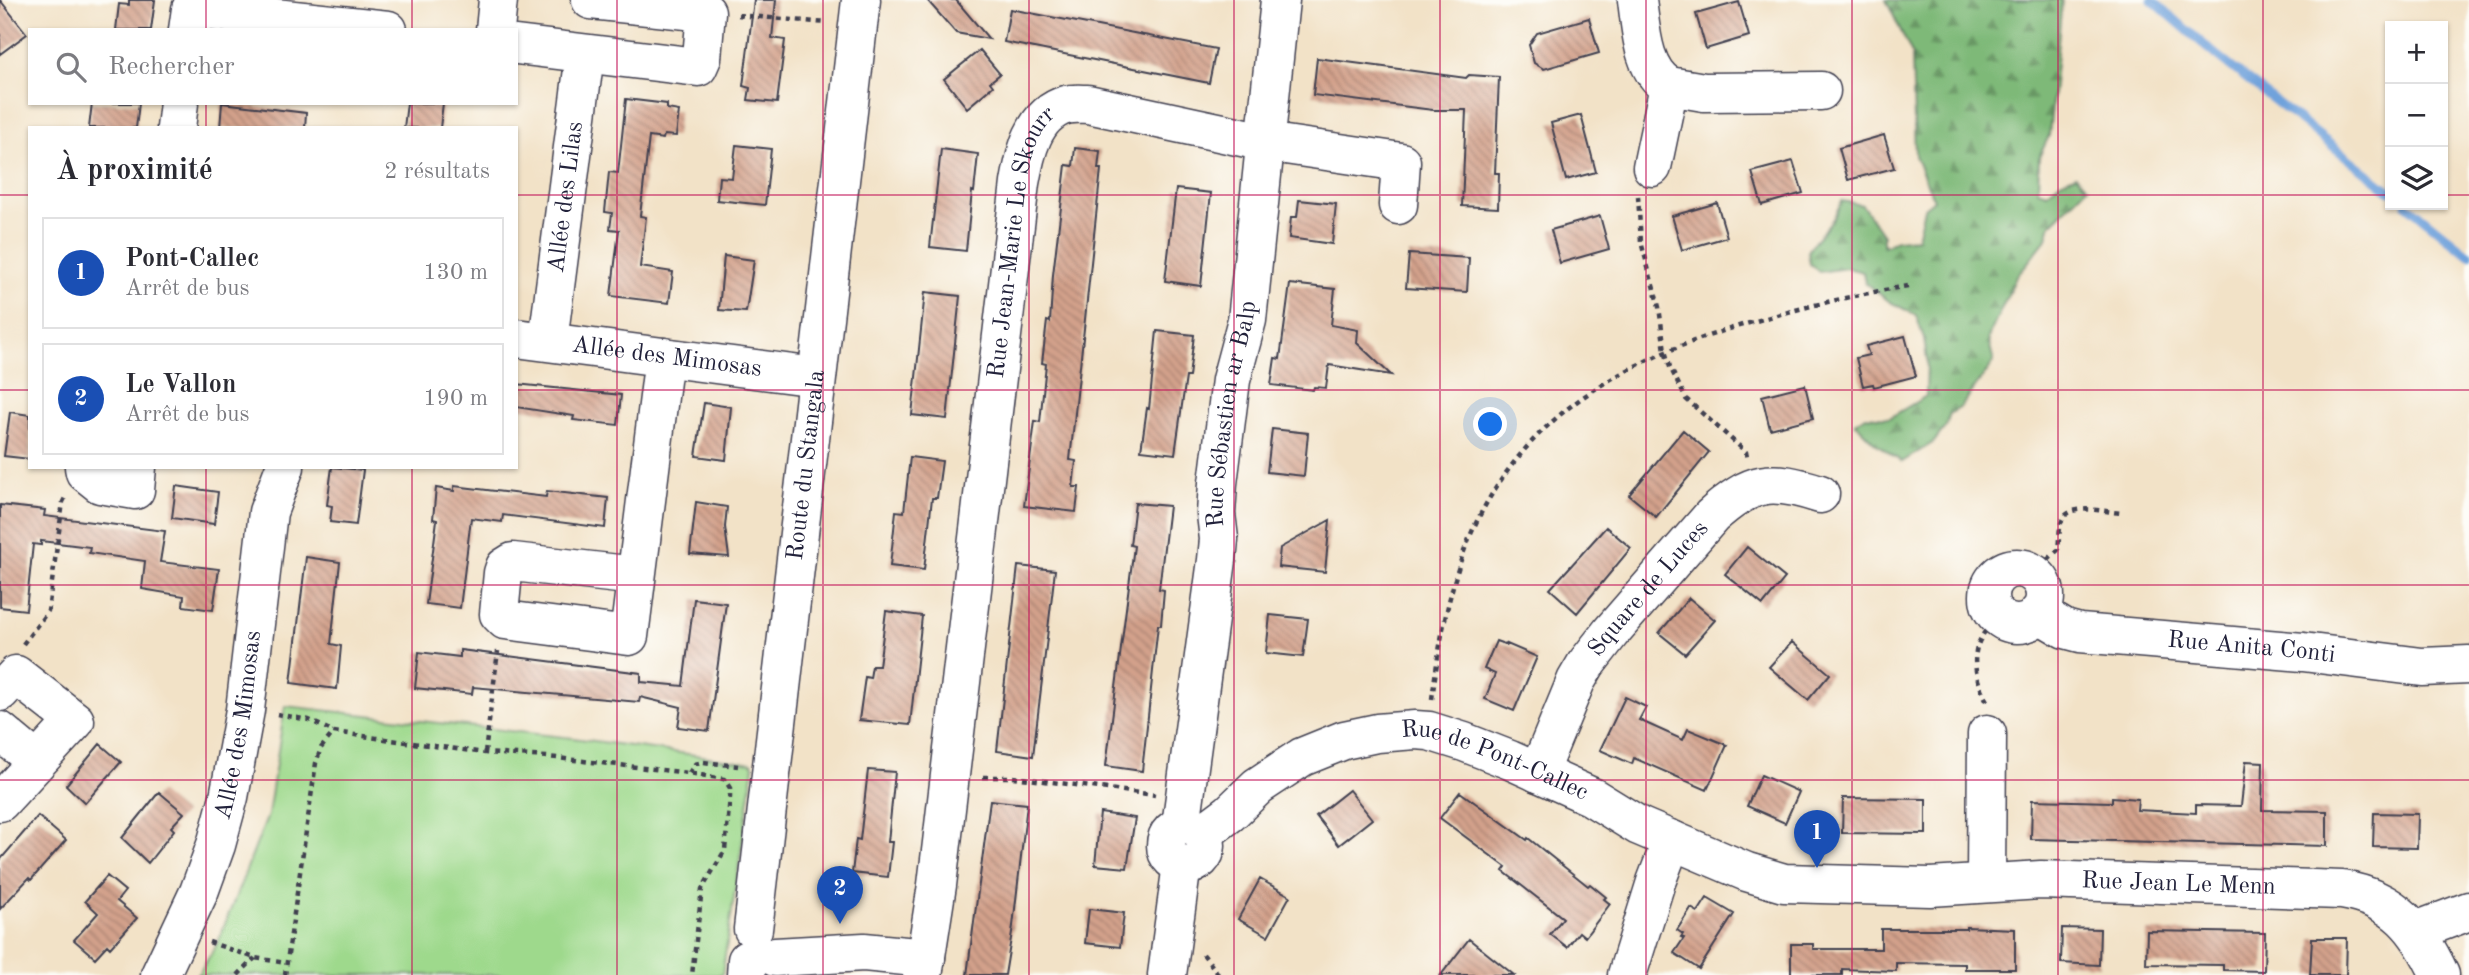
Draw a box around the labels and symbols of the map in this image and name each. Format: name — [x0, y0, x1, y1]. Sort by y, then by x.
street label: Rue Jean-Marie Le Skourr — [985, 102, 1060, 380]
street label: Allée des Lilas — [545, 120, 588, 274]
street label: Rue Sébastien ar Balp — [1204, 300, 1261, 529]
street label: Allée des Mimosas — [570, 333, 763, 382]
street label: Route du Stangala — [784, 368, 830, 562]
your location — [1473, 407, 1507, 441]
street label: Square de Luces — [1584, 517, 1714, 662]
street label: Allée des Mimosas — [211, 629, 266, 822]
street label: Rue Anita Conti — [2167, 629, 2337, 668]
street label: Rue de Pont-Callec — [1400, 718, 1592, 805]
pin: 1 — [1794, 810, 1840, 868]
pin: 2 — [817, 866, 863, 924]
street label: Rue Jean Le Menn — [2081, 869, 2276, 900]

